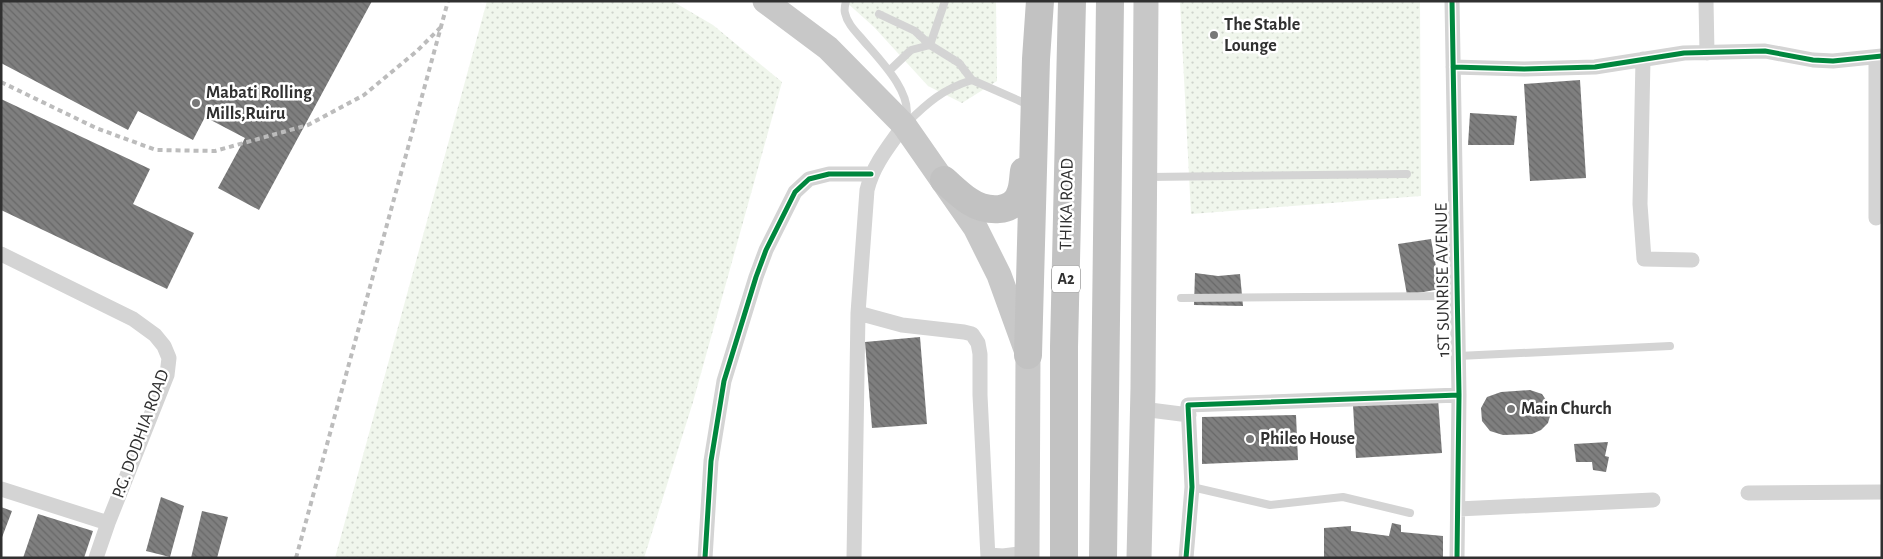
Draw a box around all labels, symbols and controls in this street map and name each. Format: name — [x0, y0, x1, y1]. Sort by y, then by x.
place label: The Stable Lounge — [1224, 16, 1300, 55]
marker: The Stable Lounge — [1208, 29, 1220, 41]
place label: Mabati Rolling Mills,Ruiru — [206, 84, 313, 123]
marker: Mabati Rolling Mills,Ruiru — [190, 97, 202, 109]
street label: THIKA ROAD — [1057, 158, 1077, 250]
street label: 1ST SUNRISE AVENUE — [1433, 202, 1453, 357]
road number: A2 — [1052, 266, 1080, 292]
street label: P.G. DODHIA ROAD — [109, 367, 173, 501]
place label: Main Church — [1521, 400, 1612, 418]
marker: Main Church — [1505, 403, 1517, 415]
place label: Phileo House — [1260, 430, 1355, 448]
marker: Phileo House — [1244, 433, 1256, 445]

